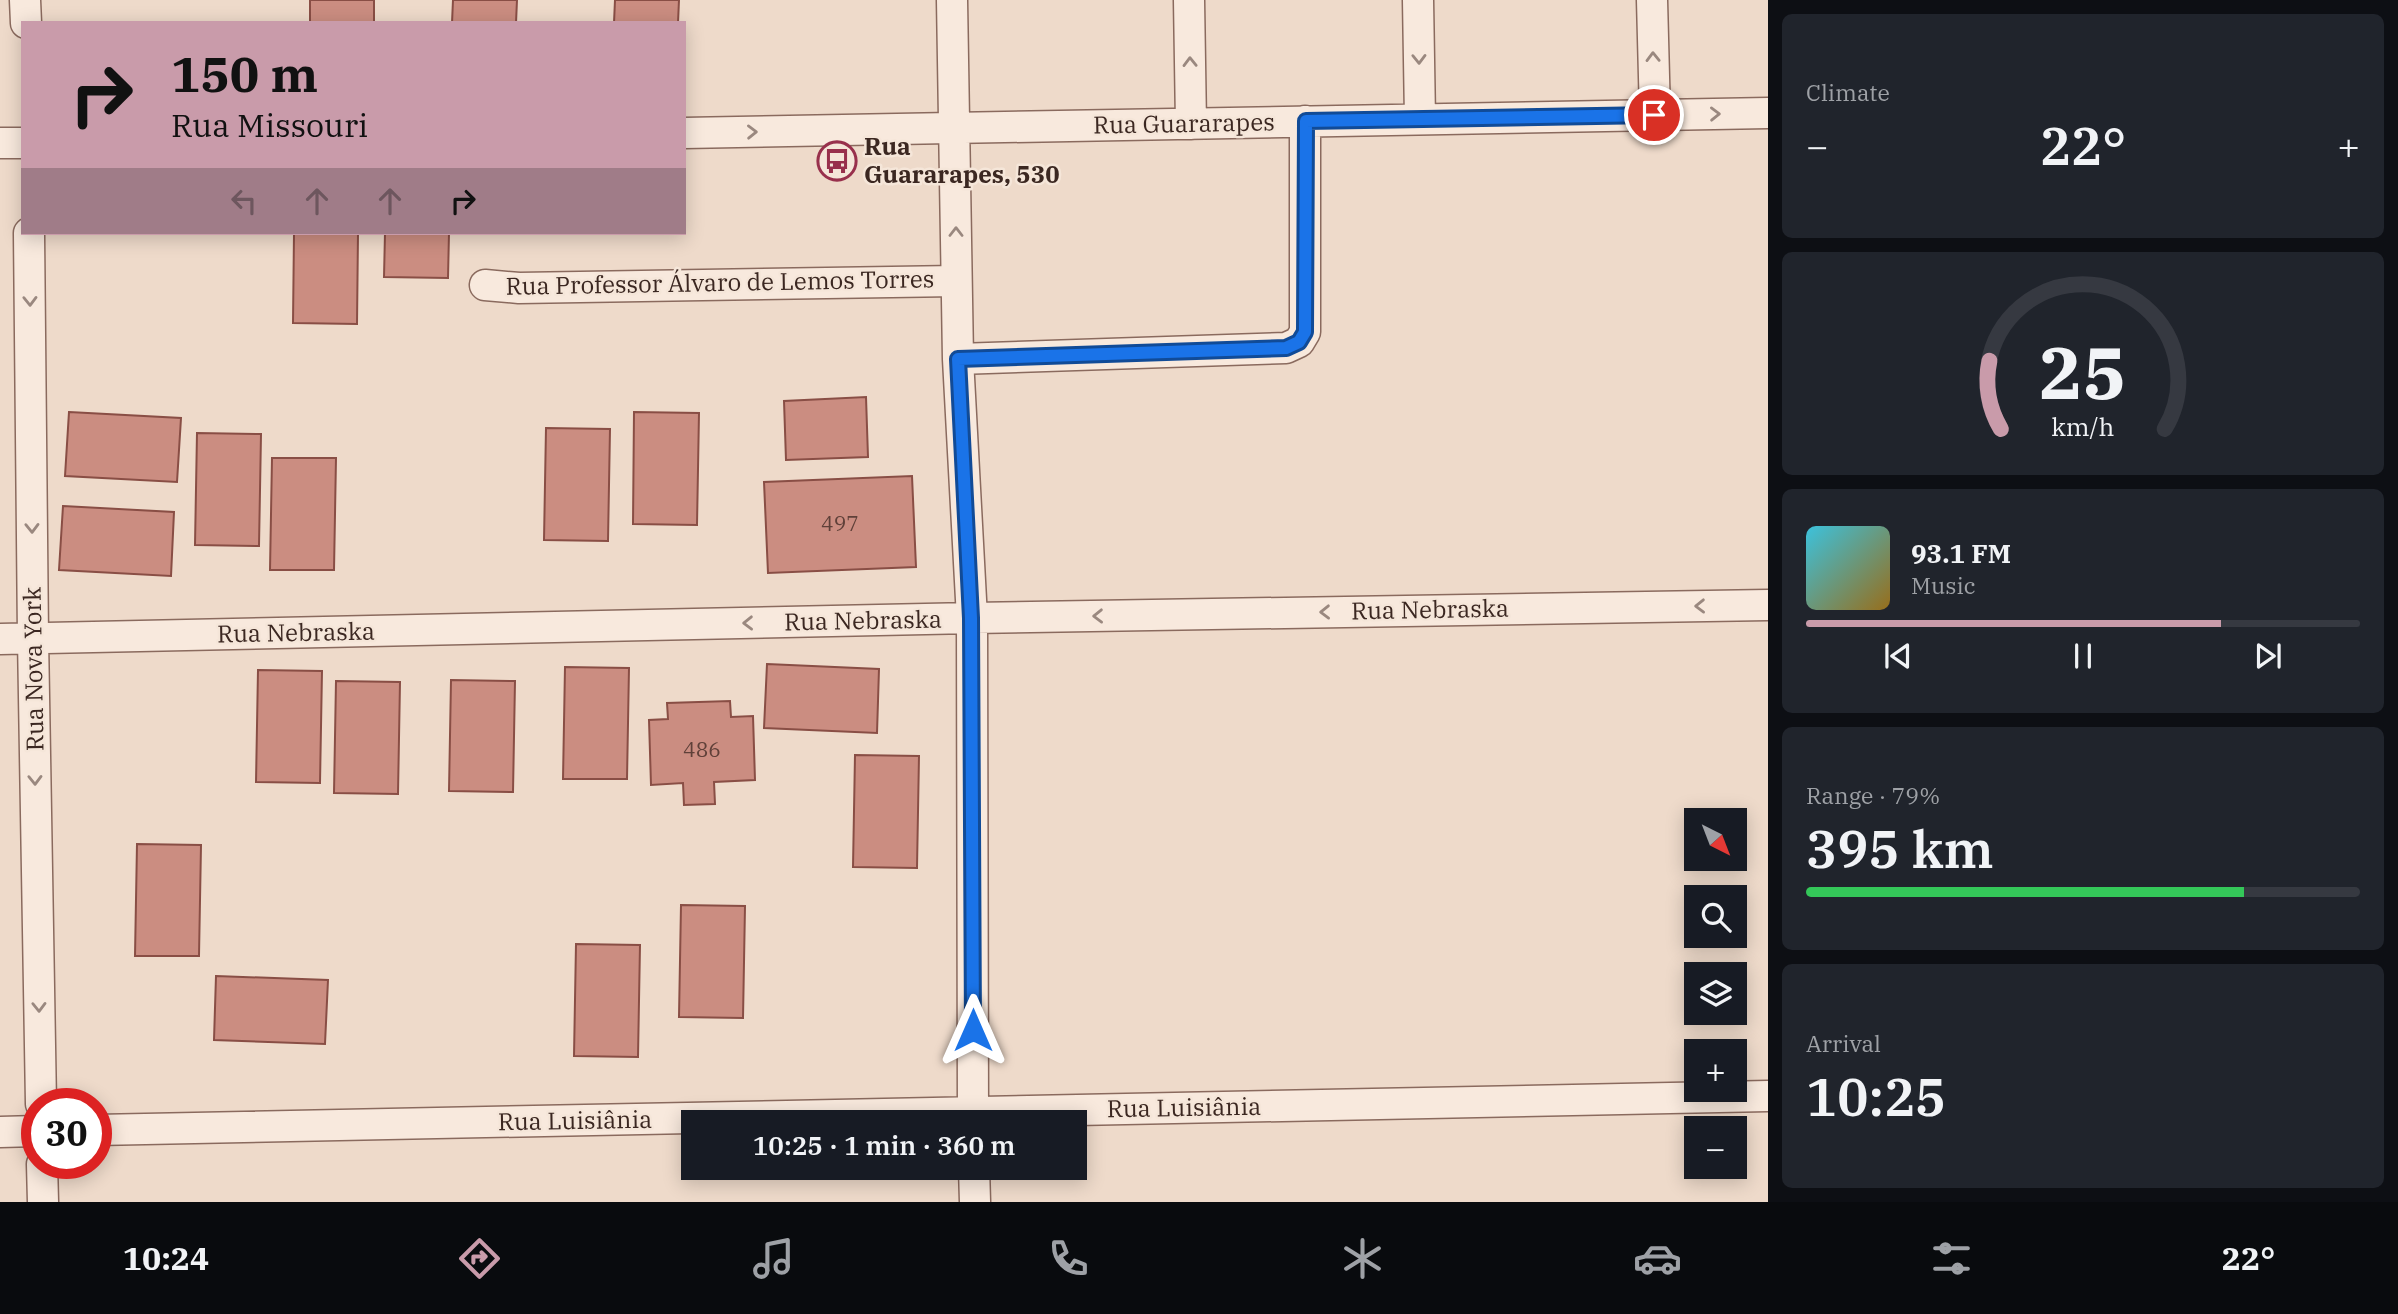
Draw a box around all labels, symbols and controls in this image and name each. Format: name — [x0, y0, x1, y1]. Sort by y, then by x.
text: 150 m — [171, 42, 318, 105]
icon: right — [56, 49, 147, 140]
one-way arrow — [1645, 52, 1661, 62]
one-way arrow — [1411, 55, 1427, 65]
one-way arrow — [1182, 56, 1197, 67]
text: Climate — [1806, 77, 1890, 107]
pin — [1624, 85, 1684, 145]
icon: arrive — [1635, 96, 1673, 134]
text: Rua Missouri — [171, 104, 368, 146]
street label: Rua Guararapes — [1093, 105, 1275, 141]
one-way arrow — [1710, 106, 1721, 122]
text: 22° — [2040, 112, 2126, 179]
text: − — [1806, 121, 1829, 170]
text: + — [2337, 121, 2360, 170]
one-way arrow — [748, 124, 758, 140]
place label: Rua Guararapes, 530 — [864, 130, 1060, 190]
bus stop icon: Rua Guararapes, 530 — [816, 140, 858, 182]
icon: left — [225, 182, 263, 220]
icon: ahead — [298, 182, 336, 220]
icon: ahead — [371, 182, 409, 220]
icon: right — [444, 182, 482, 220]
one-way arrow — [948, 226, 963, 237]
street label: Rua Professor Álvaro de Lemos Torres — [505, 262, 935, 302]
one-way arrow — [22, 296, 37, 307]
text: 25 — [2039, 325, 2127, 420]
text: km/h — [2051, 410, 2115, 443]
house number: 497 — [821, 509, 859, 537]
one-way arrow — [24, 524, 40, 534]
text: 93.1 FM — [1911, 536, 2011, 570]
text: Music — [1911, 570, 1976, 600]
street label: Rua Nova York — [16, 587, 50, 751]
street label: Rua Nebraska — [1351, 592, 1509, 626]
one-way arrow — [1694, 598, 1705, 614]
street label: Rua Nebraska — [784, 603, 942, 637]
one-way arrow — [1320, 604, 1330, 620]
one-way arrow — [1092, 608, 1103, 624]
street label: Rua Nebraska — [217, 615, 375, 649]
one-way arrow — [742, 615, 753, 631]
icon: previous — [1879, 637, 1917, 675]
icon: pause — [2064, 637, 2102, 675]
icon: next — [2249, 637, 2287, 675]
house number: 486 — [683, 735, 721, 763]
one-way arrow — [28, 775, 43, 786]
text: Range · 79% — [1806, 780, 1940, 810]
north arrow — [1684, 808, 1746, 872]
map controls — [1684, 808, 1747, 1179]
text: 395 km — [1806, 815, 1994, 882]
button: search — [1684, 885, 1747, 948]
button: layers — [1684, 962, 1747, 1025]
position arrow — [936, 993, 1010, 1067]
one-way arrow — [32, 1002, 47, 1013]
text: Arrival — [1806, 1028, 1881, 1058]
button: + — [1684, 1039, 1747, 1102]
text: 10:25 — [1806, 1063, 1946, 1130]
speed limit sign: 30 — [21, 1088, 112, 1179]
street label: Rua Luisiânia — [1107, 1090, 1261, 1124]
street label: Rua Luisiânia — [498, 1103, 652, 1137]
button: − — [1684, 1116, 1747, 1179]
text: 10:25 · 1 min · 360 m — [753, 1128, 1015, 1162]
icon: directions — [455, 1234, 504, 1283]
icon: music — [749, 1234, 798, 1283]
icon: phone — [1044, 1234, 1093, 1283]
icon: climate — [1338, 1234, 1387, 1283]
icon: car — [1633, 1234, 1682, 1283]
icon: filters — [1927, 1234, 1976, 1283]
text: 10:24 — [123, 1237, 209, 1279]
text: 22° — [2222, 1237, 2275, 1279]

